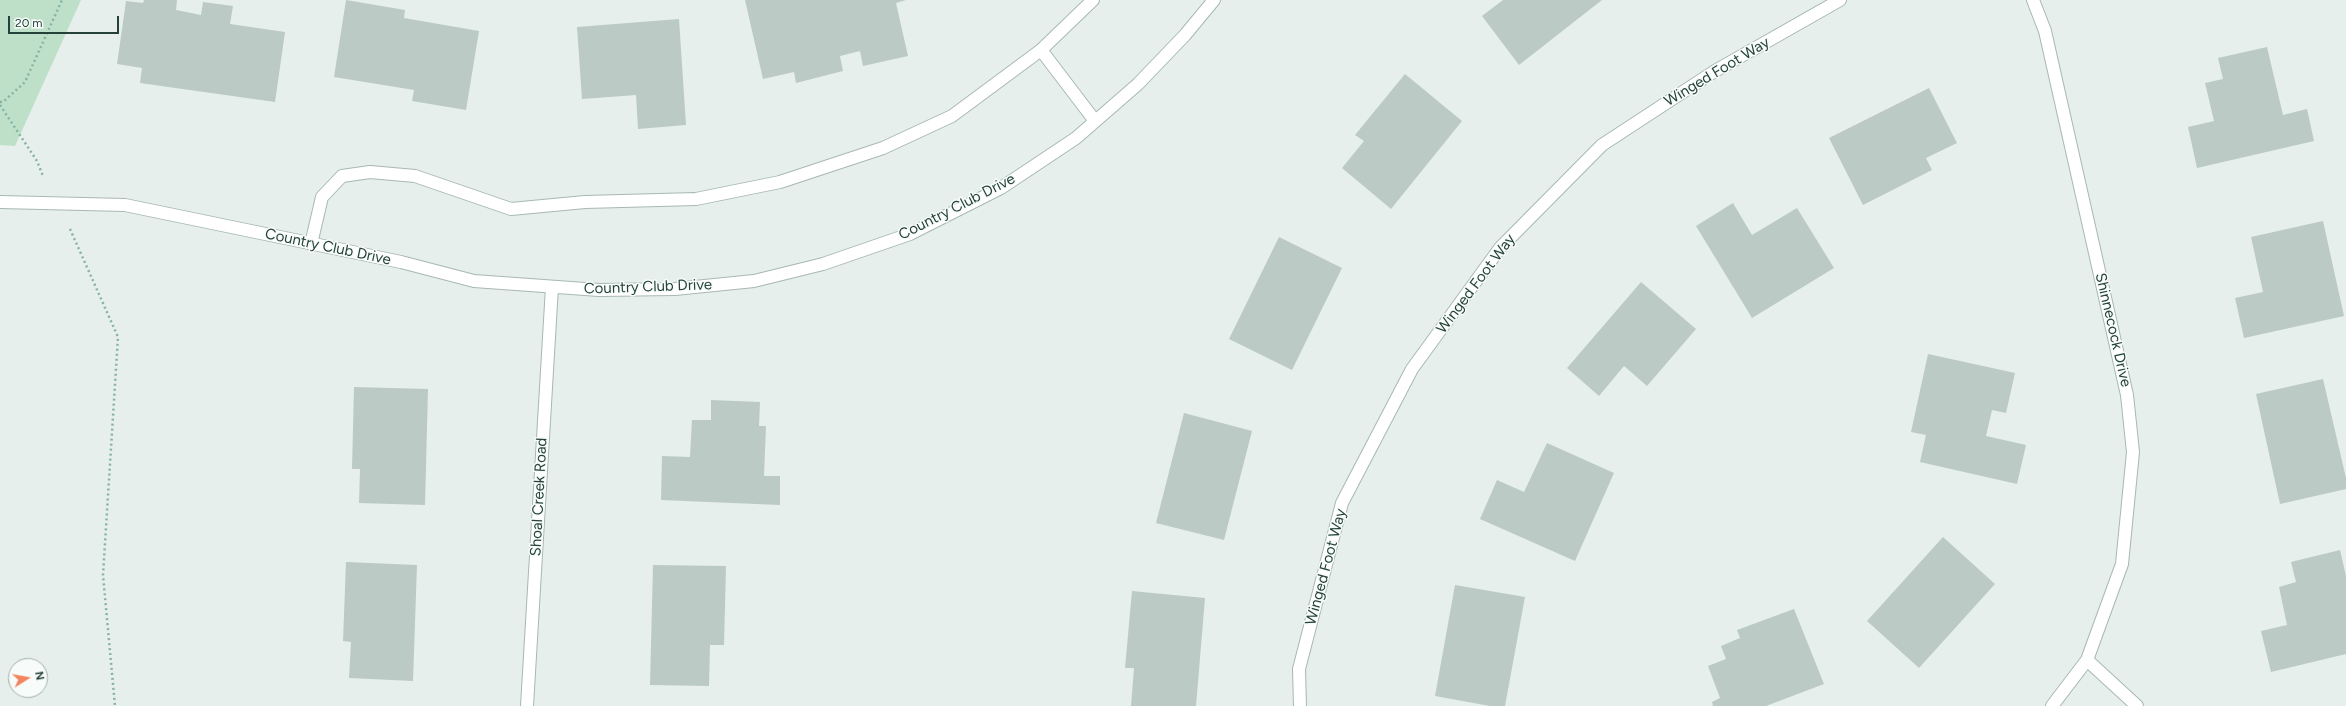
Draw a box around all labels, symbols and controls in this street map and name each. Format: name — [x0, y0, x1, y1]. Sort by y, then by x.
scale bar — [10, 8, 121, 34]
text: 20 m — [15, 16, 43, 30]
street label: Winged Foot Way — [1661, 33, 1773, 111]
street label: Country Club Drive — [896, 170, 1018, 244]
street label: Country Club Drive — [263, 225, 393, 269]
street label: Winged Foot Way — [1433, 231, 1519, 337]
street label: Shinnecock Drive — [2091, 271, 2135, 389]
street label: Country Club Drive — [584, 276, 712, 298]
street label: Shoal Creek Road — [527, 437, 551, 557]
street label: Winged Foot Way — [1302, 507, 1350, 627]
north arrow — [8, 658, 48, 698]
text: N — [32, 670, 46, 681]

